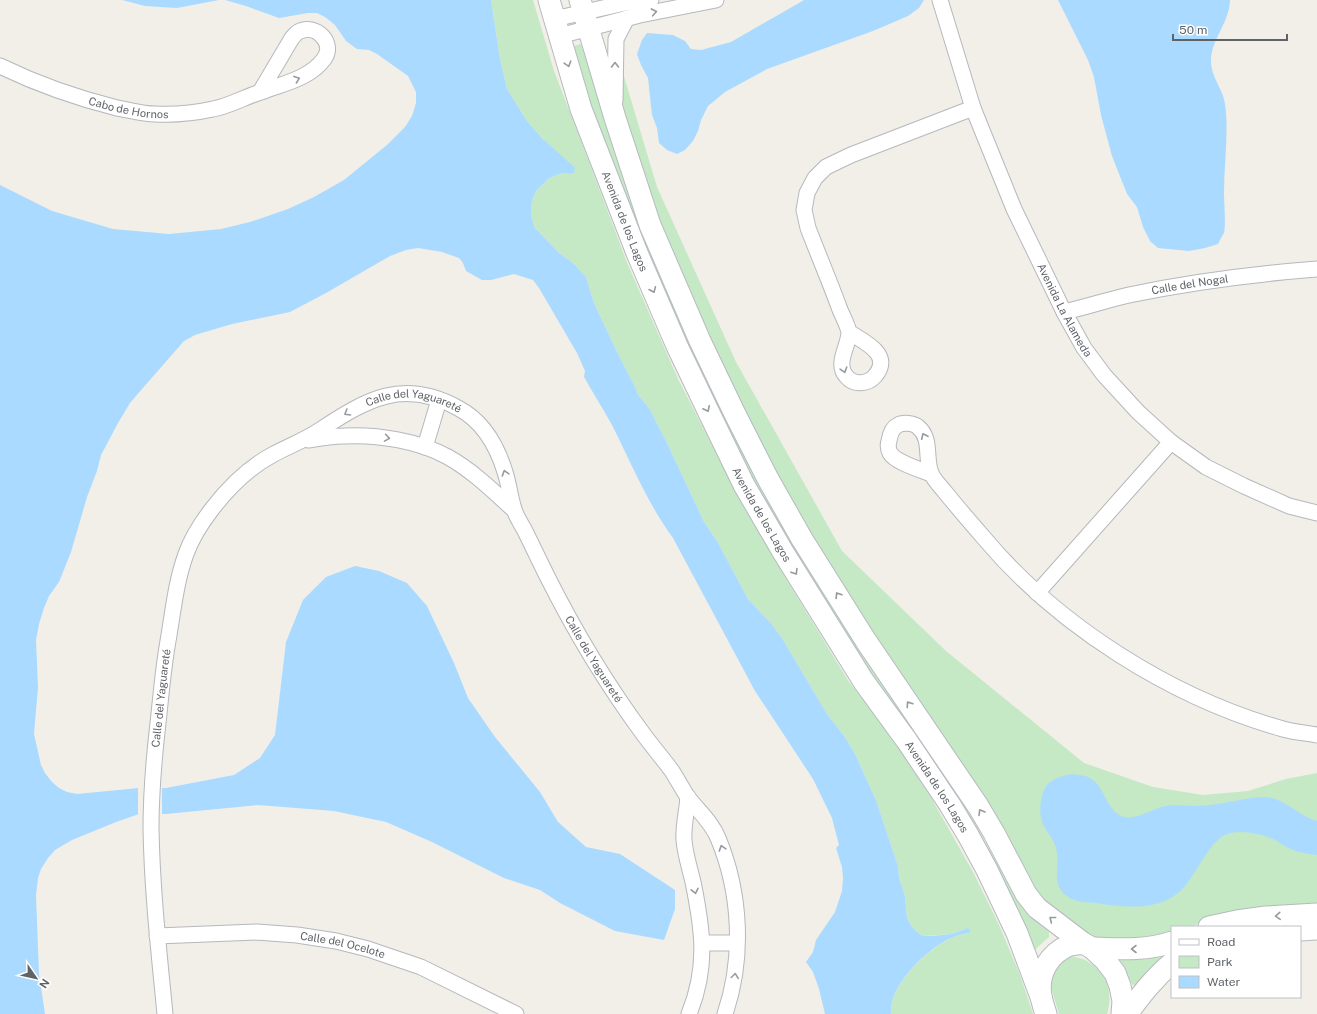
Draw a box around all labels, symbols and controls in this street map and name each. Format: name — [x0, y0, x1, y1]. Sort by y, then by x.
one-way arrow — [650, 8, 657, 17]
scale bar — [1173, 16, 1287, 42]
text: 50 m — [1179, 23, 1207, 37]
one-way arrow — [563, 61, 572, 68]
one-way arrow — [611, 62, 619, 68]
one-way arrow — [294, 75, 301, 84]
street label: Cabo de Hornos — [87, 95, 169, 120]
street label: Avenida de los Lagos — [600, 169, 650, 273]
street label: Avenida La Alameda — [1035, 261, 1094, 359]
street label: Calle del Nogal — [1150, 272, 1229, 296]
one-way arrow — [648, 286, 656, 294]
one-way arrow — [839, 366, 848, 373]
street label: Calle del Yaguareté — [364, 387, 464, 415]
one-way arrow — [702, 405, 710, 412]
one-way arrow — [344, 409, 351, 416]
one-way arrow — [383, 433, 390, 442]
one-way arrow — [920, 433, 928, 440]
street label: Avenida de los Lagos — [730, 465, 794, 564]
one-way arrow — [501, 469, 510, 476]
one-way arrow — [791, 568, 798, 575]
one-way arrow — [835, 592, 843, 599]
street label: Calle del Yaguareté — [563, 614, 625, 704]
street label: Calle del Yaguareté — [149, 648, 173, 748]
one-way arrow — [906, 701, 914, 708]
street label: Avenida de los Lagos — [903, 739, 971, 835]
one-way arrow — [979, 809, 986, 816]
one-way arrow — [718, 845, 727, 852]
one-way arrow — [690, 888, 698, 894]
one-way arrow — [1275, 911, 1281, 920]
one-way arrow — [1049, 917, 1056, 924]
legend — [1171, 926, 1301, 998]
street label: Calle del Ocelote — [299, 930, 387, 960]
text: Road — [1207, 935, 1235, 949]
one-way arrow — [1131, 945, 1137, 953]
text: Park — [1207, 955, 1233, 969]
north arrow — [16, 958, 56, 998]
one-way arrow — [730, 973, 739, 979]
text: Water — [1207, 975, 1241, 989]
text: N — [37, 977, 52, 991]

